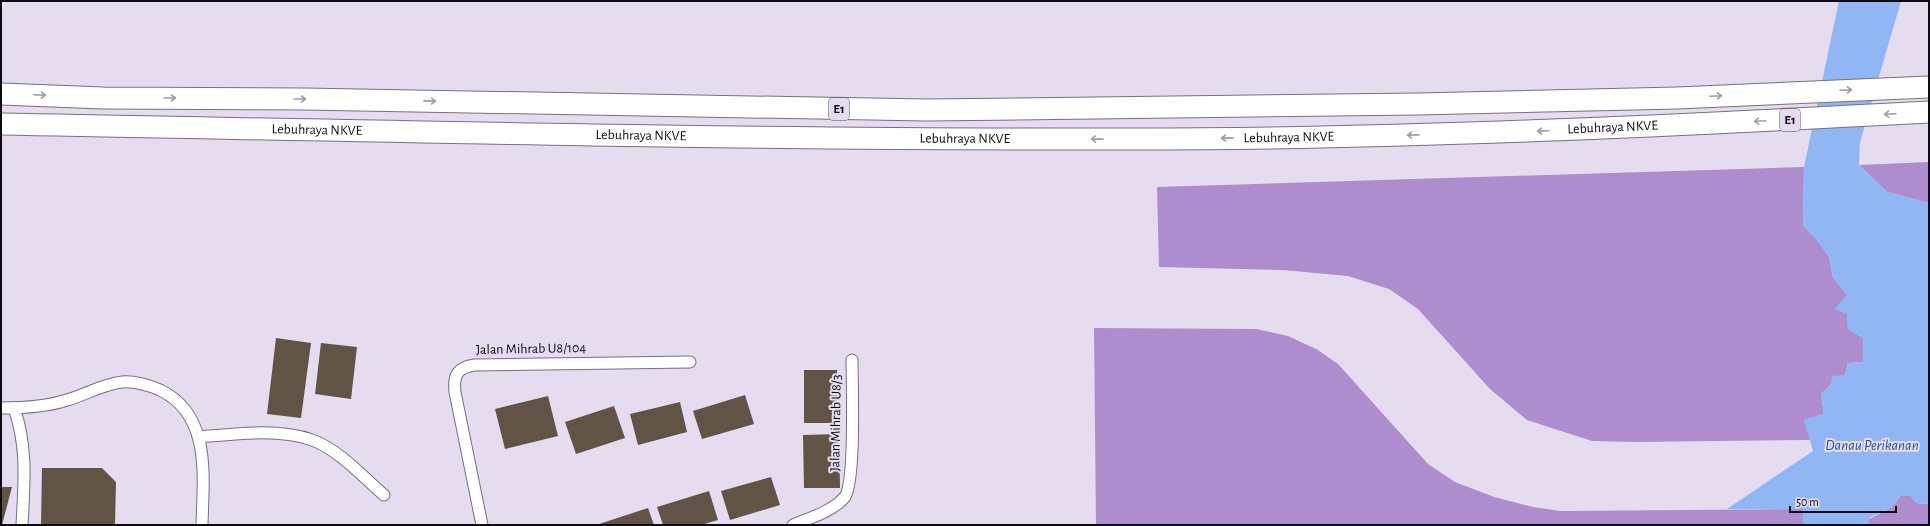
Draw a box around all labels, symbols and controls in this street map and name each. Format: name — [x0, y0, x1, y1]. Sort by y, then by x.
one-way arrow — [1839, 87, 1852, 94]
one-way arrow — [33, 92, 46, 99]
one-way arrow — [1709, 92, 1722, 100]
one-way arrow — [163, 94, 176, 102]
one-way arrow — [293, 95, 306, 103]
one-way arrow — [423, 97, 436, 105]
road number: E1 — [829, 98, 849, 120]
road number: E1 — [1780, 109, 1800, 131]
one-way arrow — [1884, 111, 1897, 118]
one-way arrow — [1754, 118, 1767, 125]
street label: Lebuhraya NKVE — [1567, 119, 1659, 136]
street label: Lebuhraya NKVE — [271, 122, 363, 138]
one-way arrow — [1537, 127, 1550, 134]
street label: Lebuhraya NKVE — [595, 128, 687, 143]
street label: Lebuhraya NKVE — [1243, 130, 1335, 145]
one-way arrow — [1407, 131, 1420, 138]
street label: Lebuhraya NKVE — [919, 132, 1011, 146]
one-way arrow — [1221, 134, 1234, 142]
one-way arrow — [1091, 135, 1104, 143]
street label: Jalan Mihrab U8/104 — [476, 341, 586, 357]
street label: Jalan Mihrab U8/3 — [828, 374, 844, 472]
water label: Danau Perikanan — [1825, 438, 1919, 453]
scale bar — [1790, 488, 1896, 514]
text: 50 m — [1796, 496, 1819, 508]

